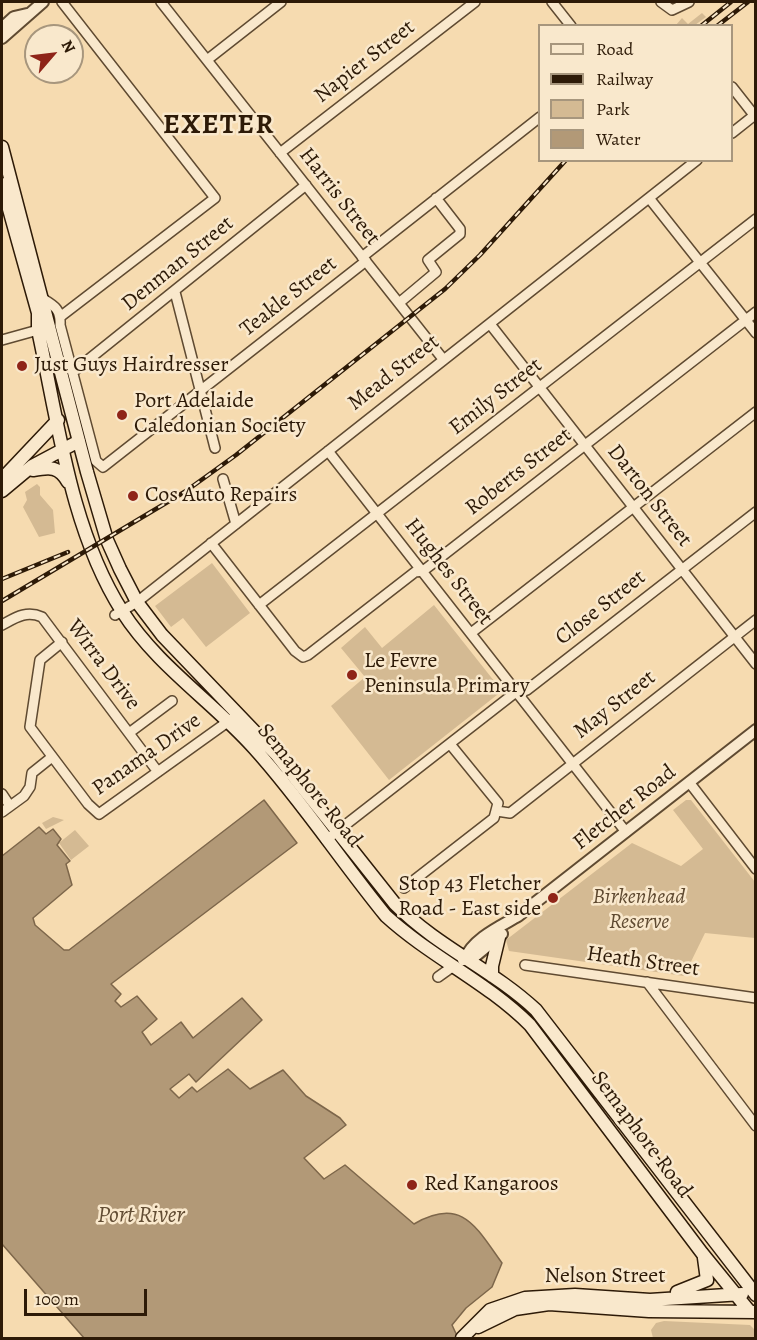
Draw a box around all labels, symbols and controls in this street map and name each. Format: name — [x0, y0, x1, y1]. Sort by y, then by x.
street label: Napier Street — [310, 15, 420, 109]
north arrow — [24, 24, 84, 84]
legend — [538, 24, 733, 162]
text: N — [56, 36, 81, 57]
text: Road — [596, 37, 633, 61]
text: Railway — [596, 67, 653, 91]
text: Park — [596, 97, 630, 121]
district label: EXETER — [163, 109, 275, 143]
text: Water — [596, 127, 641, 151]
street label: Harris Street — [293, 143, 385, 251]
street label: Denman Street — [117, 211, 239, 317]
street label: Teakle Street — [235, 251, 343, 343]
street label: Mead Street — [343, 329, 445, 417]
place label: Just Guys Hairdresser — [34, 353, 229, 379]
street label: Emily Street — [444, 353, 548, 441]
marker: Just Guys Hairdresser — [15, 359, 29, 373]
place label: Port Adelaide Caledonian Society — [134, 389, 306, 440]
marker: Port Adelaide Caledonian Society — [115, 408, 129, 422]
street label: Roberts Street — [461, 422, 577, 522]
street label: Darton Street — [601, 439, 697, 553]
place label: Cos Auto Repairs — [145, 483, 297, 509]
marker: Cos Auto Repairs — [126, 489, 140, 503]
street label: Hughes Street — [398, 513, 498, 631]
street label: Close Street — [551, 565, 651, 651]
street label: Wirra Drive — [60, 615, 146, 715]
place label: Le Fevre Peninsula Primary — [364, 649, 530, 700]
street label: May Street — [569, 665, 661, 745]
marker: Le Fevre Peninsula Primary — [345, 668, 359, 682]
street label: Panama Drive — [88, 708, 206, 802]
street label: Semaphore Road — [251, 719, 367, 853]
street label: Fletcher Road — [568, 760, 682, 856]
place label: Stop 43 Fletcher Road - East side — [398, 872, 541, 924]
park label: Birkenhead Reserve — [593, 885, 685, 936]
marker: Stop 43 Fletcher Road - East side — [546, 891, 560, 905]
street label: Heath Street — [585, 941, 701, 983]
street label: Semaphore Road — [585, 1066, 697, 1204]
place label: Red Kangaroos — [424, 1172, 559, 1198]
marker: Red Kangaroos — [405, 1178, 419, 1192]
water label: Port River — [97, 1202, 185, 1230]
street label: Nelson Street — [545, 1264, 665, 1290]
scale bar — [27, 1277, 150, 1315]
text: 100 m — [35, 1287, 79, 1311]

